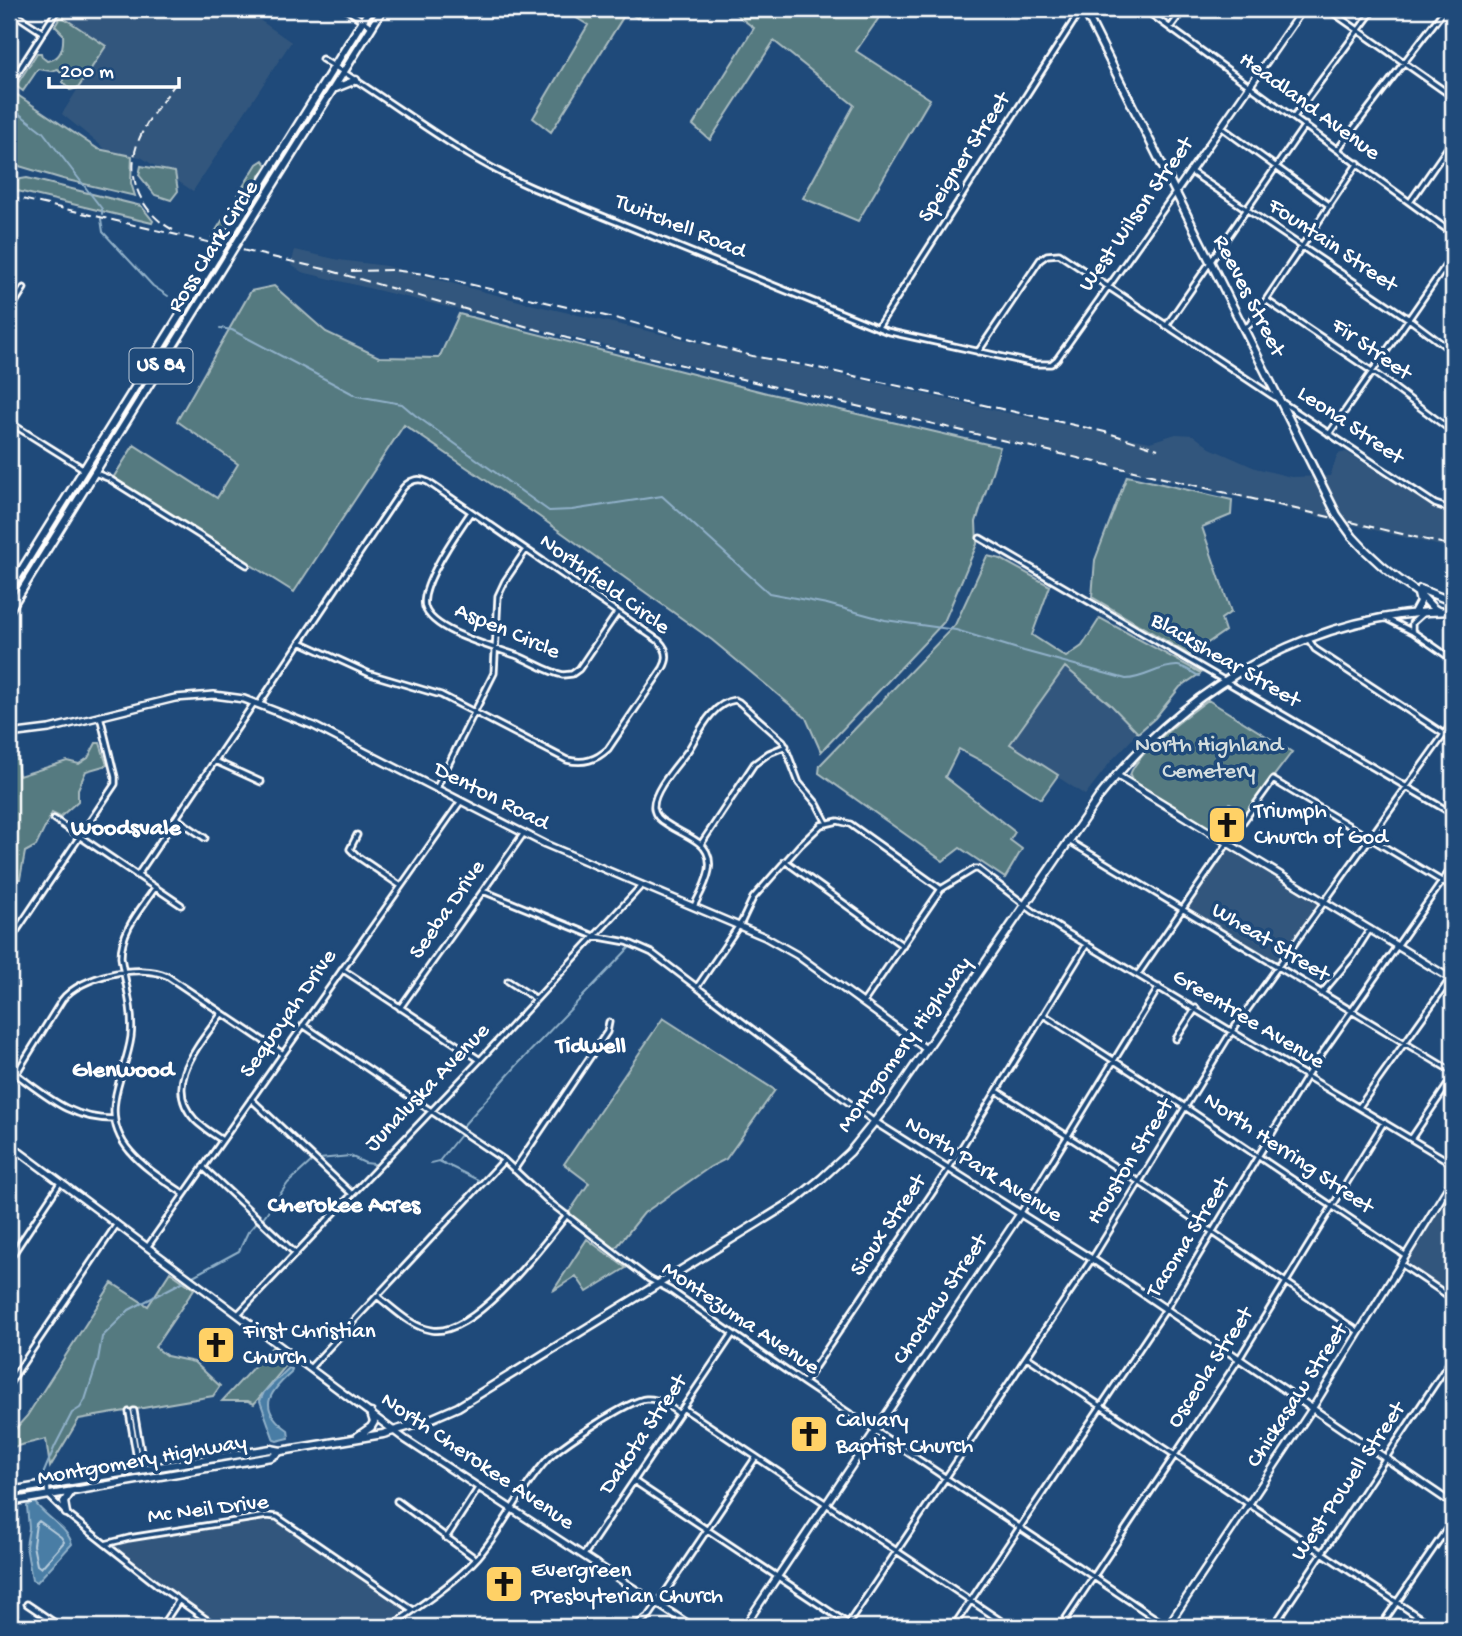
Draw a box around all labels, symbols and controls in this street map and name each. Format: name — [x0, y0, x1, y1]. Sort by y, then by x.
scale bar — [49, 46, 178, 90]
street label: Headland Avenue — [1233, 47, 1386, 168]
text: 200 m — [60, 61, 114, 86]
street label: Speigner Street — [913, 87, 1018, 228]
street label: West Wilson Street — [1074, 131, 1201, 297]
street label: Ross Clark Circle — [163, 175, 266, 318]
street label: Twitchell Road — [609, 188, 751, 266]
street label: Fountain Street — [1261, 192, 1403, 300]
street label: Reeves Street — [1206, 231, 1291, 363]
street label: Fir Street — [1325, 312, 1418, 388]
road number: US 84 — [130, 348, 192, 384]
street label: Leona Street — [1292, 380, 1410, 472]
street label: Northfield Circle — [533, 529, 676, 642]
street label: Aspen Circle — [450, 598, 565, 667]
street label: Blackshear Street — [1145, 607, 1306, 716]
park label: North Highland Cemetery — [1135, 733, 1285, 786]
street label: Denton Road — [427, 756, 554, 838]
place label: Triumph Church of God — [1252, 799, 1389, 852]
church icon: Triumph Church of God — [1206, 804, 1248, 846]
district label: Woodsvale — [70, 815, 183, 844]
street label: Seeba Drive — [404, 854, 493, 965]
street label: Wheat Street — [1206, 897, 1335, 990]
street label: Sequoyah Drive — [235, 943, 344, 1084]
street label: Montgomery Highway — [832, 951, 978, 1139]
street label: Greentree Avenue — [1167, 964, 1330, 1077]
street label: Junaluska Avenue — [360, 1017, 497, 1158]
district label: Tidwell — [554, 1033, 626, 1062]
district label: Glenwood — [72, 1057, 177, 1086]
street label: North Herring Street — [1198, 1087, 1380, 1222]
street label: Houston Street — [1082, 1093, 1181, 1230]
street label: North Park Avenue — [899, 1111, 1068, 1230]
street label: Sioux Street — [845, 1169, 934, 1282]
street label: Tacoma Street — [1140, 1171, 1238, 1305]
district label: Cherokee Acres — [268, 1192, 421, 1221]
street label: Choctaw Street — [887, 1228, 995, 1370]
street label: Montezuma Avenue — [656, 1256, 825, 1382]
street label: Osceola Street — [1162, 1301, 1261, 1433]
street label: Chickasaw Street — [1241, 1317, 1356, 1473]
place label: First Christian Church — [242, 1319, 376, 1372]
church icon: First Christian Church — [195, 1324, 237, 1366]
street label: Dakota Street — [593, 1369, 695, 1502]
street label: North Cherokee Avenue — [375, 1387, 580, 1537]
street label: West Powell Street — [1286, 1396, 1413, 1567]
place label: Calvary Baptist Church — [835, 1408, 973, 1461]
church icon: Calvary Baptist Church — [788, 1413, 830, 1455]
street label: Montgomery Highway — [35, 1429, 249, 1493]
street label: Mc Neil Drive — [146, 1489, 271, 1531]
place label: Evergreen Presbyterian Church — [530, 1558, 723, 1611]
church icon: Evergreen Presbyterian Church — [483, 1563, 525, 1605]

